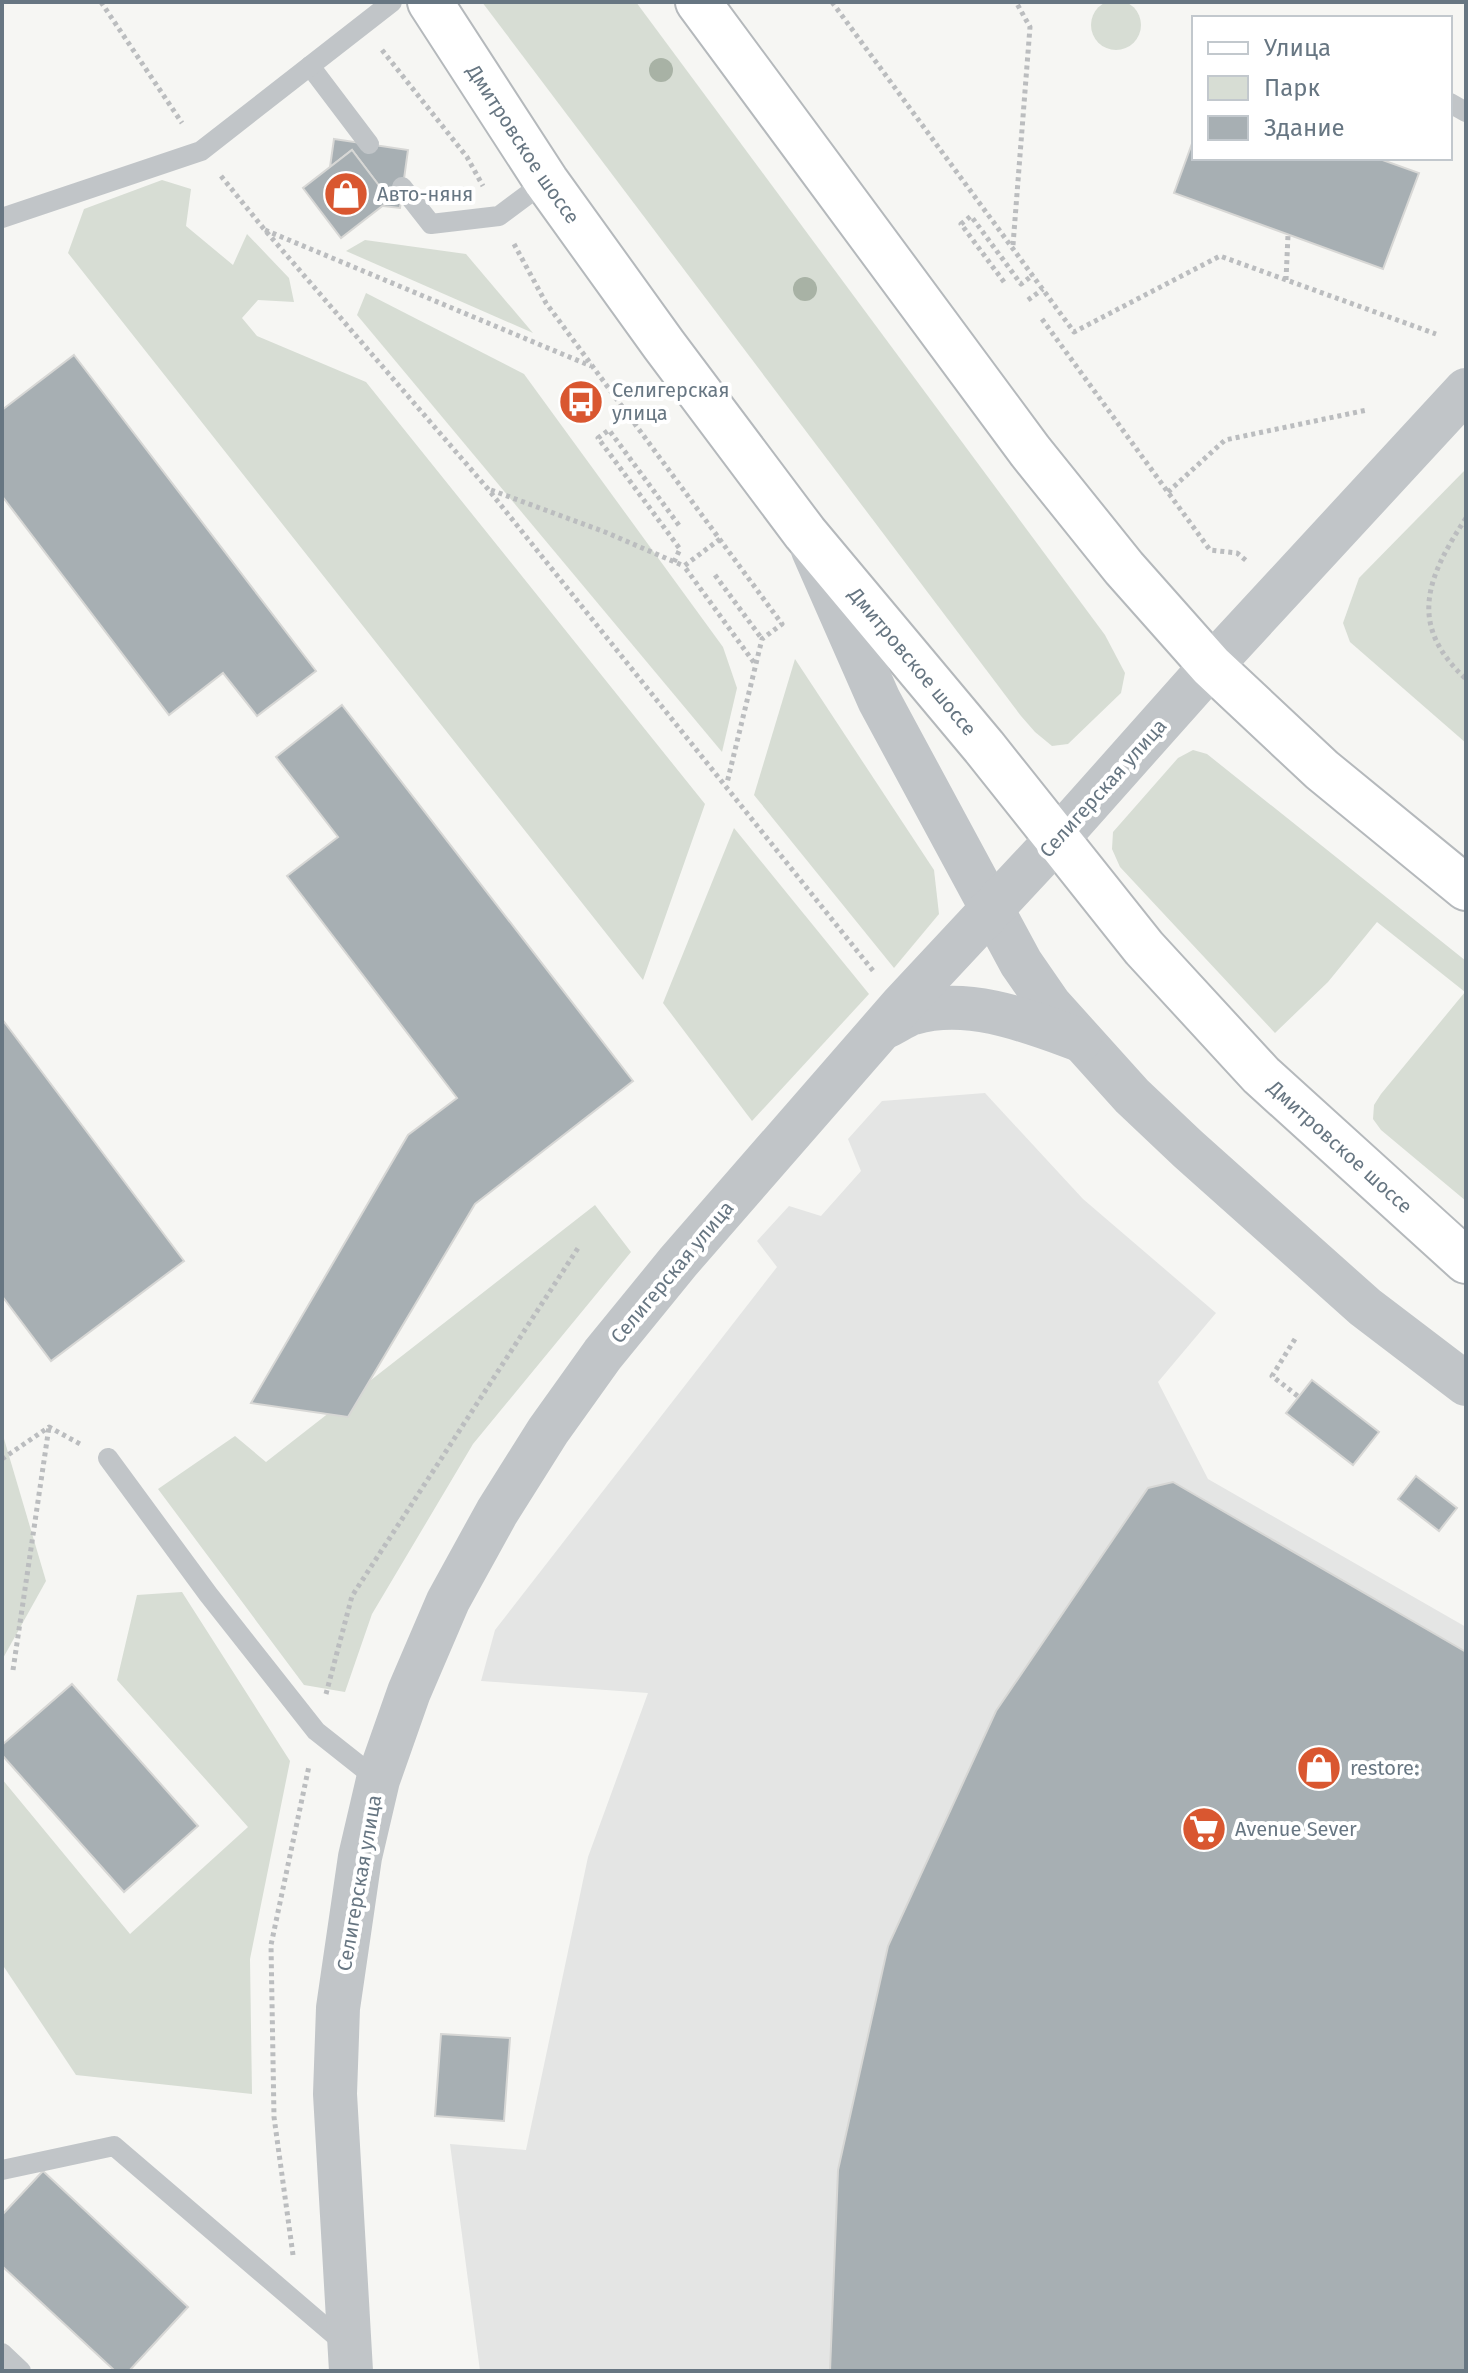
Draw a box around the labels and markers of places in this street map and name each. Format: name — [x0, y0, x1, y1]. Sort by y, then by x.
shop icon: Авто-няня — [322, 170, 370, 218]
place label: Авто-няня — [377, 182, 473, 206]
bus stop icon: Селигерская улица — [557, 378, 605, 426]
place label: Селигерская улица — [612, 378, 729, 425]
shop icon: restore: — [1295, 1744, 1343, 1792]
place label: restore: — [1350, 1756, 1419, 1780]
supermarket icon: Avenue Sever — [1180, 1805, 1228, 1853]
place label: Avenue Sever — [1235, 1817, 1357, 1841]

